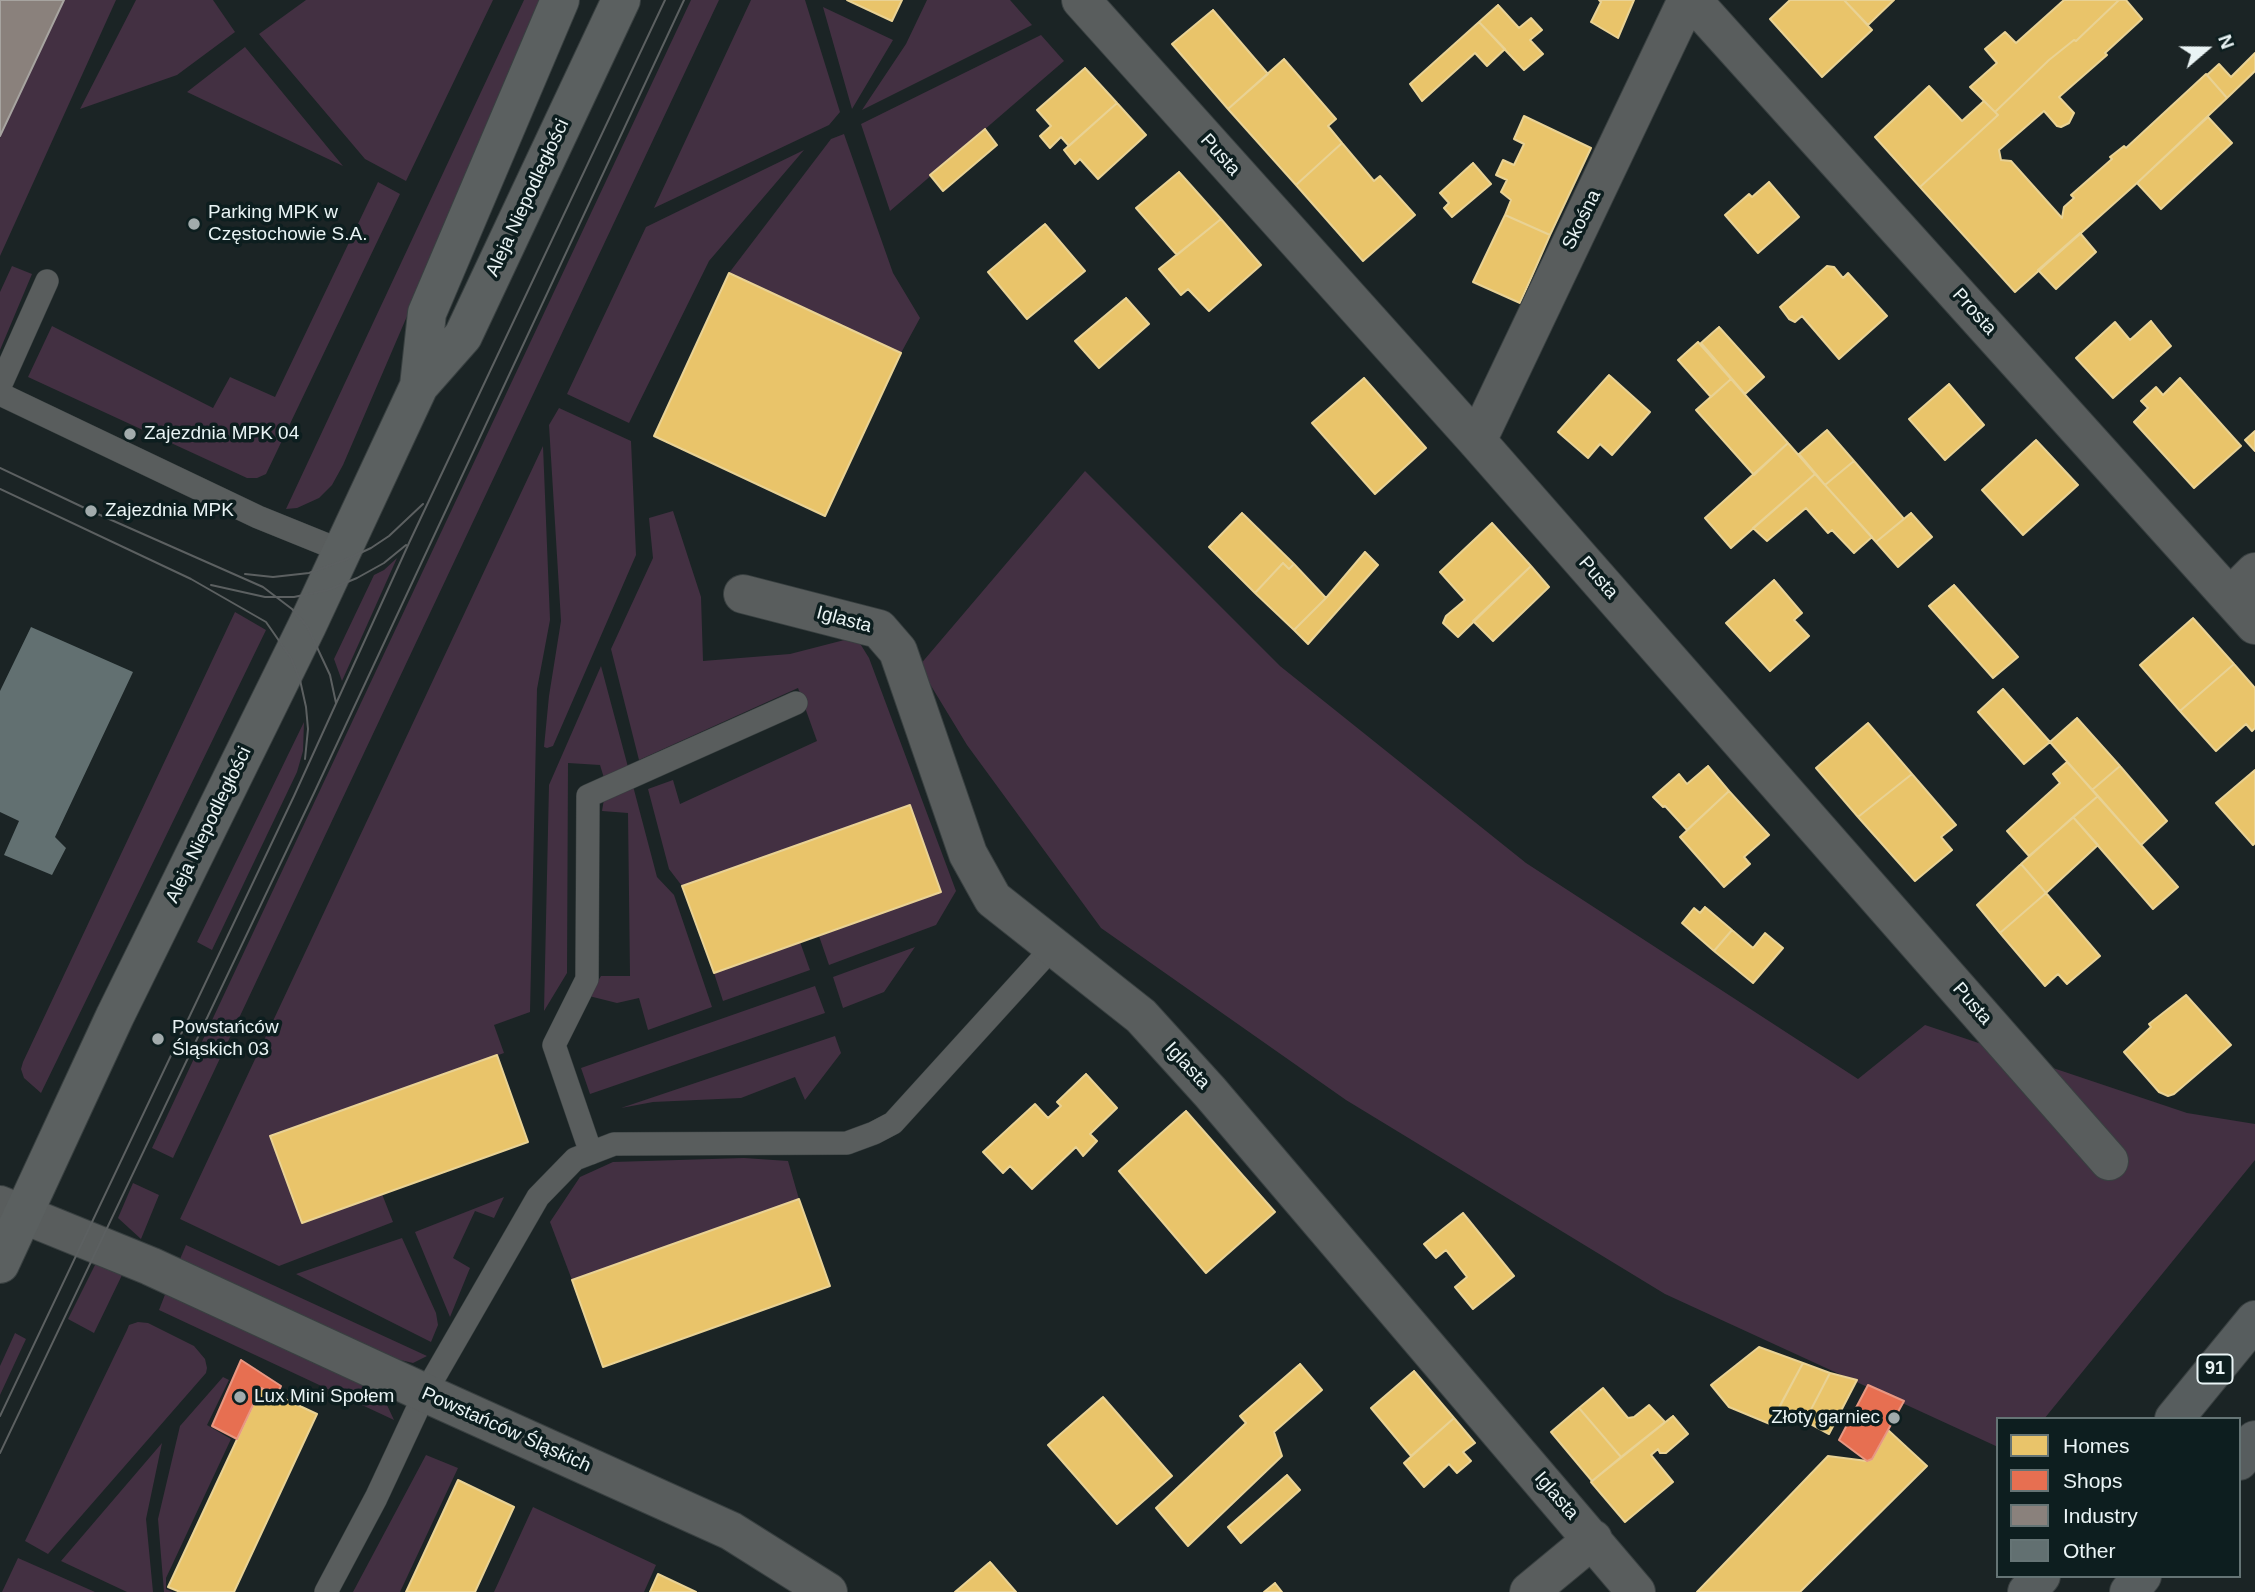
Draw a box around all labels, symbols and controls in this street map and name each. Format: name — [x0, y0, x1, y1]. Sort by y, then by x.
north arrow — [2171, 14, 2241, 84]
text: N — [2214, 32, 2238, 52]
street label: Aleja Niepodległości — [482, 116, 574, 280]
street label: Pusta — [1195, 129, 1245, 181]
street label: Skośna — [1558, 187, 1606, 253]
place label: Parking MPK w Częstochowie S.A. — [208, 202, 367, 246]
marker: Parking MPK w Częstochowie S.A. — [186, 216, 202, 232]
street label: Prosta — [1947, 284, 2001, 340]
place label: Zajezdnia MPK 04 — [144, 423, 299, 445]
marker: Zajezdnia MPK 04 — [122, 426, 138, 442]
place label: Zajezdnia MPK — [105, 500, 234, 522]
marker: Zajezdnia MPK — [83, 503, 99, 519]
street label: Pusta — [1573, 552, 1623, 604]
street label: Iglasta — [814, 602, 874, 638]
street label: Aleja Niepodległości — [161, 743, 257, 907]
street label: Pusta — [1947, 978, 1997, 1030]
place label: Powstańców Śląskich 03 — [172, 1017, 279, 1061]
marker: Powstańców Śląskich 03 — [150, 1031, 166, 1047]
street label: Iglasta — [1160, 1038, 1214, 1094]
road number: 91 — [2198, 1354, 2232, 1384]
street label: Powstańców Śląskich — [418, 1382, 594, 1478]
place label: Lux Mini Społem — [254, 1386, 394, 1408]
marker: Lux Mini Społem — [232, 1389, 248, 1405]
place label: Złoty garniec — [1771, 1407, 1880, 1429]
marker: Złoty garniec — [1886, 1410, 1902, 1426]
legend — [1996, 1417, 2241, 1578]
text: Homes — [2063, 1434, 2130, 1457]
street label: Iglasta — [1529, 1467, 1583, 1525]
text: Shops — [2063, 1469, 2123, 1492]
text: Industry — [2063, 1504, 2138, 1527]
text: Other — [2063, 1539, 2116, 1562]

